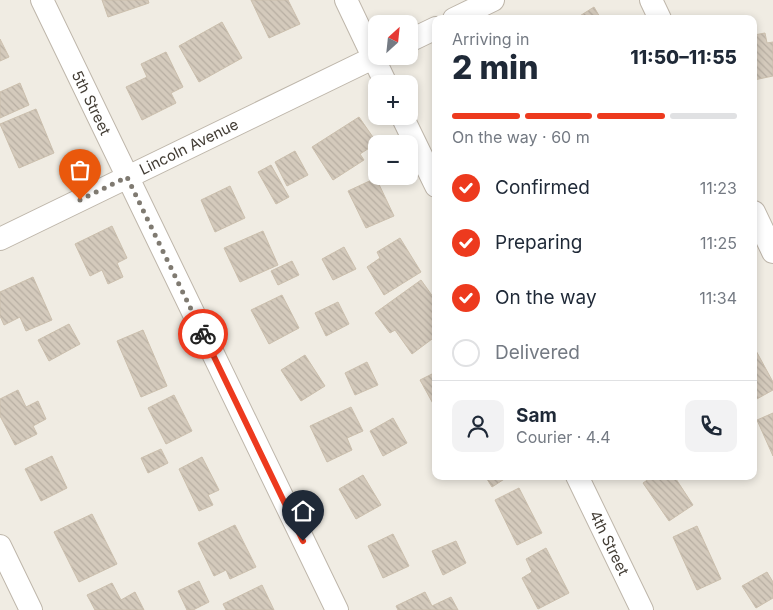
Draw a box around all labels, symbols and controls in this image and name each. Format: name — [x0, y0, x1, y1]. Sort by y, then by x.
north arrow — [368, 15, 418, 65]
map controls — [368, 15, 418, 185]
text: Arriving in — [452, 29, 529, 49]
text: 11:50–11:55 — [630, 46, 737, 69]
text: 2 min — [452, 48, 538, 87]
street label: 5th Street — [68, 67, 115, 138]
button: + — [368, 75, 418, 125]
street label: Lincoln Avenue — [136, 114, 241, 179]
text: On the way · 60 m — [452, 127, 590, 147]
button: − — [368, 135, 418, 185]
pin — [59, 149, 101, 200]
icon: bag — [66, 156, 94, 184]
icon: check — [452, 174, 480, 202]
text: Confirmed — [495, 176, 590, 199]
text: 11:23 — [700, 178, 737, 198]
icon: check — [452, 229, 480, 257]
text: Preparing — [495, 231, 582, 254]
text: 11:25 — [700, 233, 737, 253]
icon: check — [452, 284, 480, 312]
text: On the way — [495, 286, 597, 309]
text: 11:34 — [699, 288, 737, 308]
courier — [178, 309, 228, 359]
icon: bike — [189, 320, 217, 348]
text: Delivered — [495, 341, 580, 364]
button: person — [452, 400, 504, 452]
button: phone — [685, 400, 737, 452]
text: Sam — [516, 404, 557, 427]
text: Courier · 4.4 — [516, 427, 611, 447]
pin — [282, 490, 324, 541]
icon: home — [289, 497, 317, 525]
street label: 4th Street — [586, 507, 633, 578]

